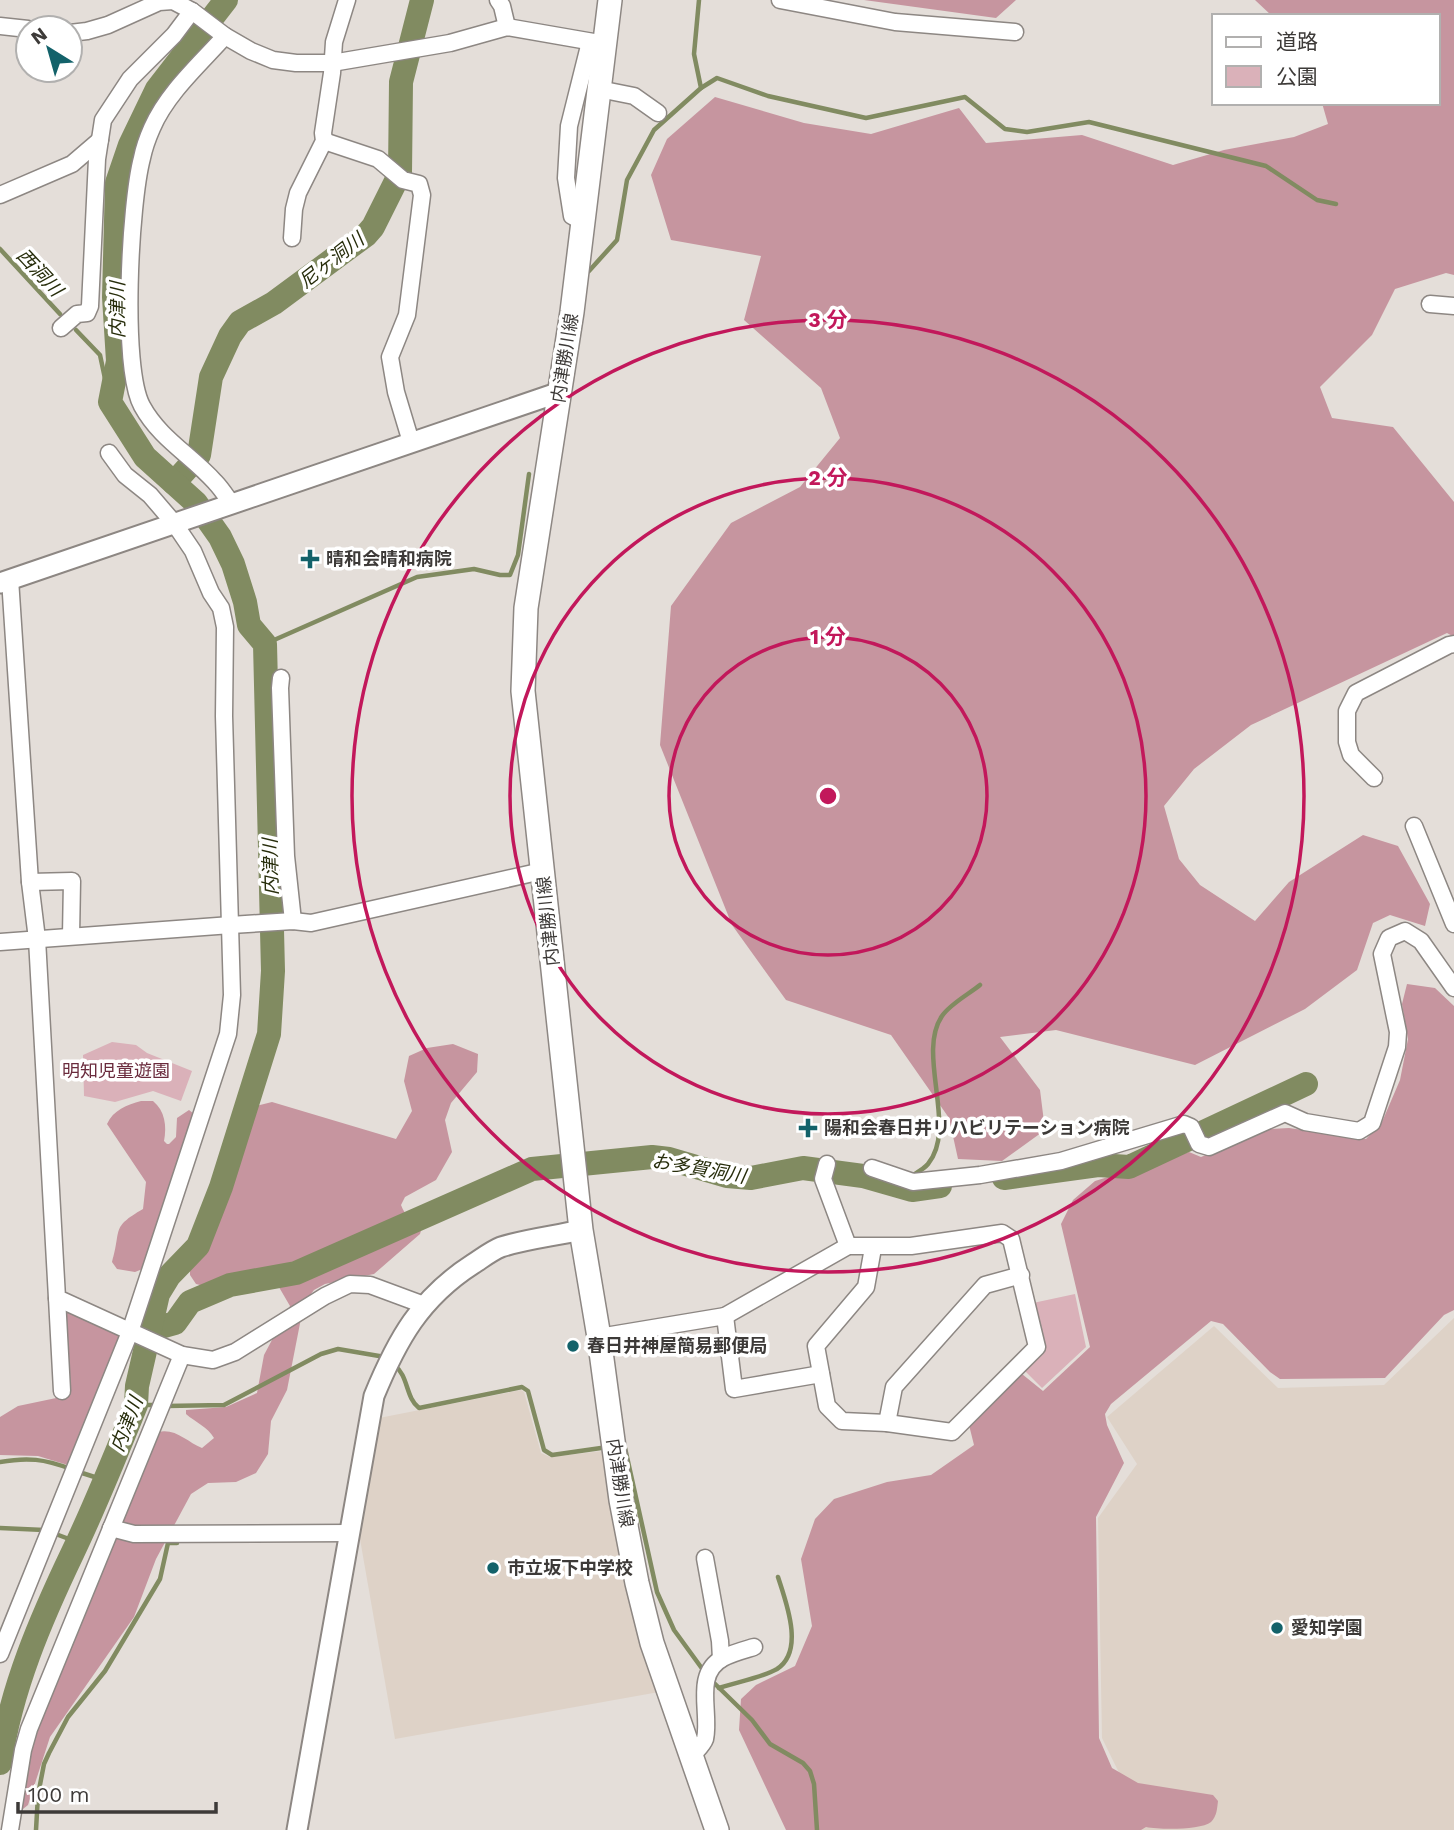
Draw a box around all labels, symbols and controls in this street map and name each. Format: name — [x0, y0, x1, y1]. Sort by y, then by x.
north arrow — [14, 14, 84, 84]
legend — [1212, 14, 1440, 105]
text: N — [27, 22, 52, 49]
text: 道路 — [1276, 29, 1318, 54]
text: 公園 — [1276, 64, 1318, 89]
water label: 尼ヶ洞川 — [294, 227, 370, 293]
water label: 西洞川 — [12, 244, 69, 302]
water label: 内津川 — [106, 280, 129, 339]
text: 3 分 — [808, 307, 848, 332]
street label: 内津勝川線 — [547, 312, 582, 404]
text: 2 分 — [808, 465, 848, 490]
place label: 晴和会晴和病院 — [326, 548, 452, 569]
marker: 晴和会晴和病院 — [300, 549, 320, 569]
text: 1 分 — [810, 624, 846, 649]
centre of rings — [816, 784, 840, 808]
water label: 内津川 — [258, 836, 282, 896]
street label: 内津勝川線 — [532, 875, 563, 967]
park label: 明知児童遊園 — [62, 1060, 170, 1081]
place label: 陽和会春日井リハビリテーション病院 — [824, 1117, 1130, 1138]
marker: 陽和会春日井リハビリテーション病院 — [798, 1118, 818, 1138]
water label: お多賀洞川 — [650, 1149, 750, 1188]
place label: 春日井神屋簡易郵便局 — [587, 1335, 767, 1356]
marker: 春日井神屋簡易郵便局 — [565, 1338, 581, 1354]
water label: 内津川 — [106, 1392, 148, 1455]
street label: 内津勝川線 — [603, 1437, 638, 1529]
place label: 市立坂下中学校 — [507, 1557, 633, 1578]
marker: 市立坂下中学校 — [485, 1560, 501, 1576]
place label: 愛知学園 — [1291, 1617, 1363, 1638]
marker: 愛知学園 — [1269, 1620, 1285, 1636]
scale bar — [18, 1770, 215, 1814]
text: 100 m — [28, 1782, 90, 1807]

